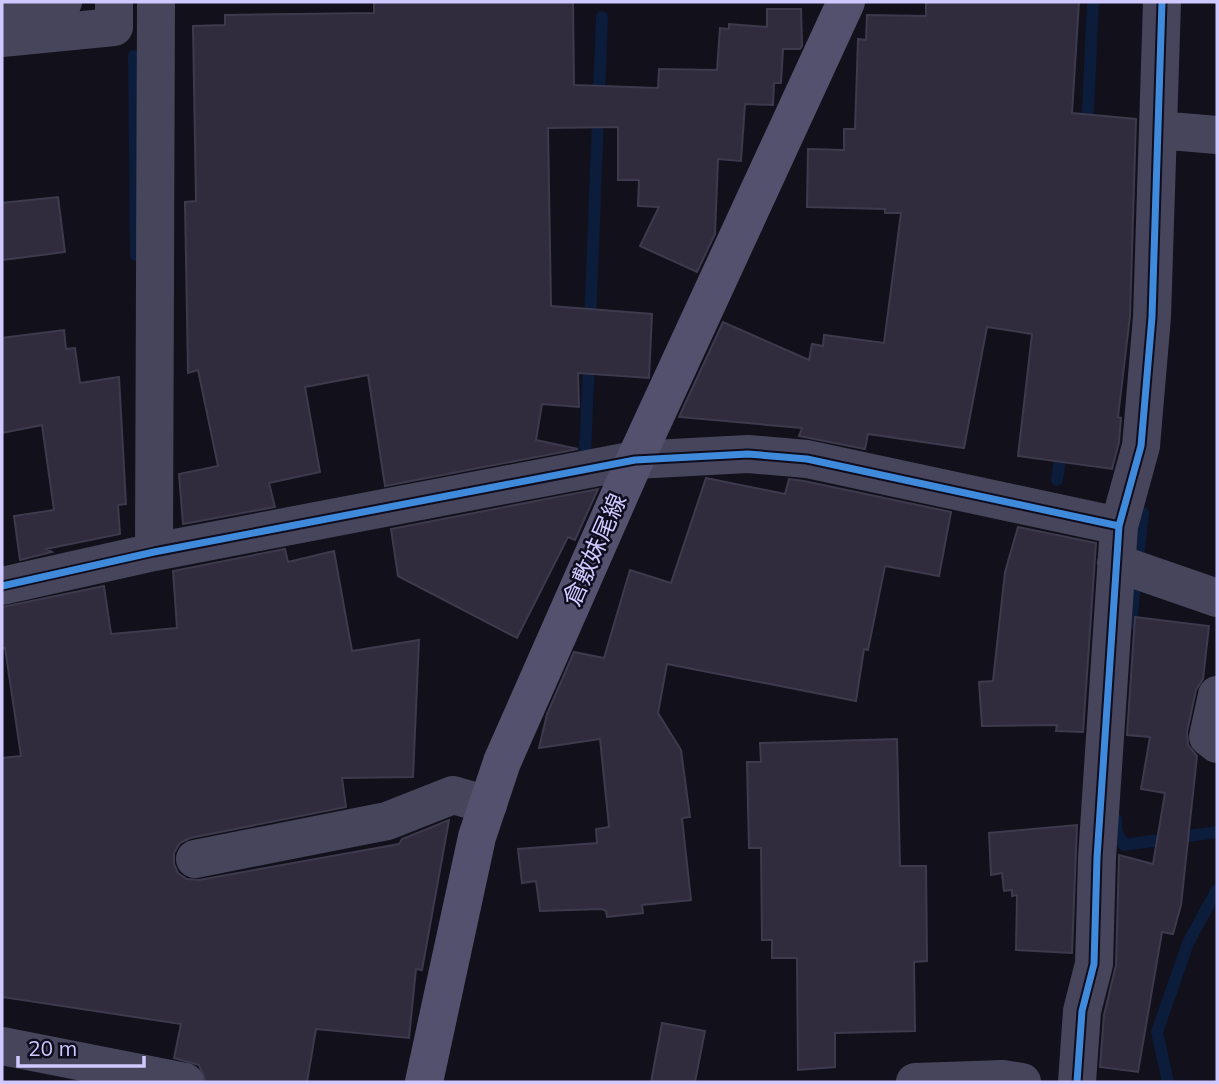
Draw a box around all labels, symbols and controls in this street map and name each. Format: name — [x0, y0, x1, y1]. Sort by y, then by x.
street label: 倉敷妹尾線 — [556, 489, 632, 611]
scale bar — [18, 1024, 144, 1068]
text: 20 m — [28, 1035, 77, 1061]

